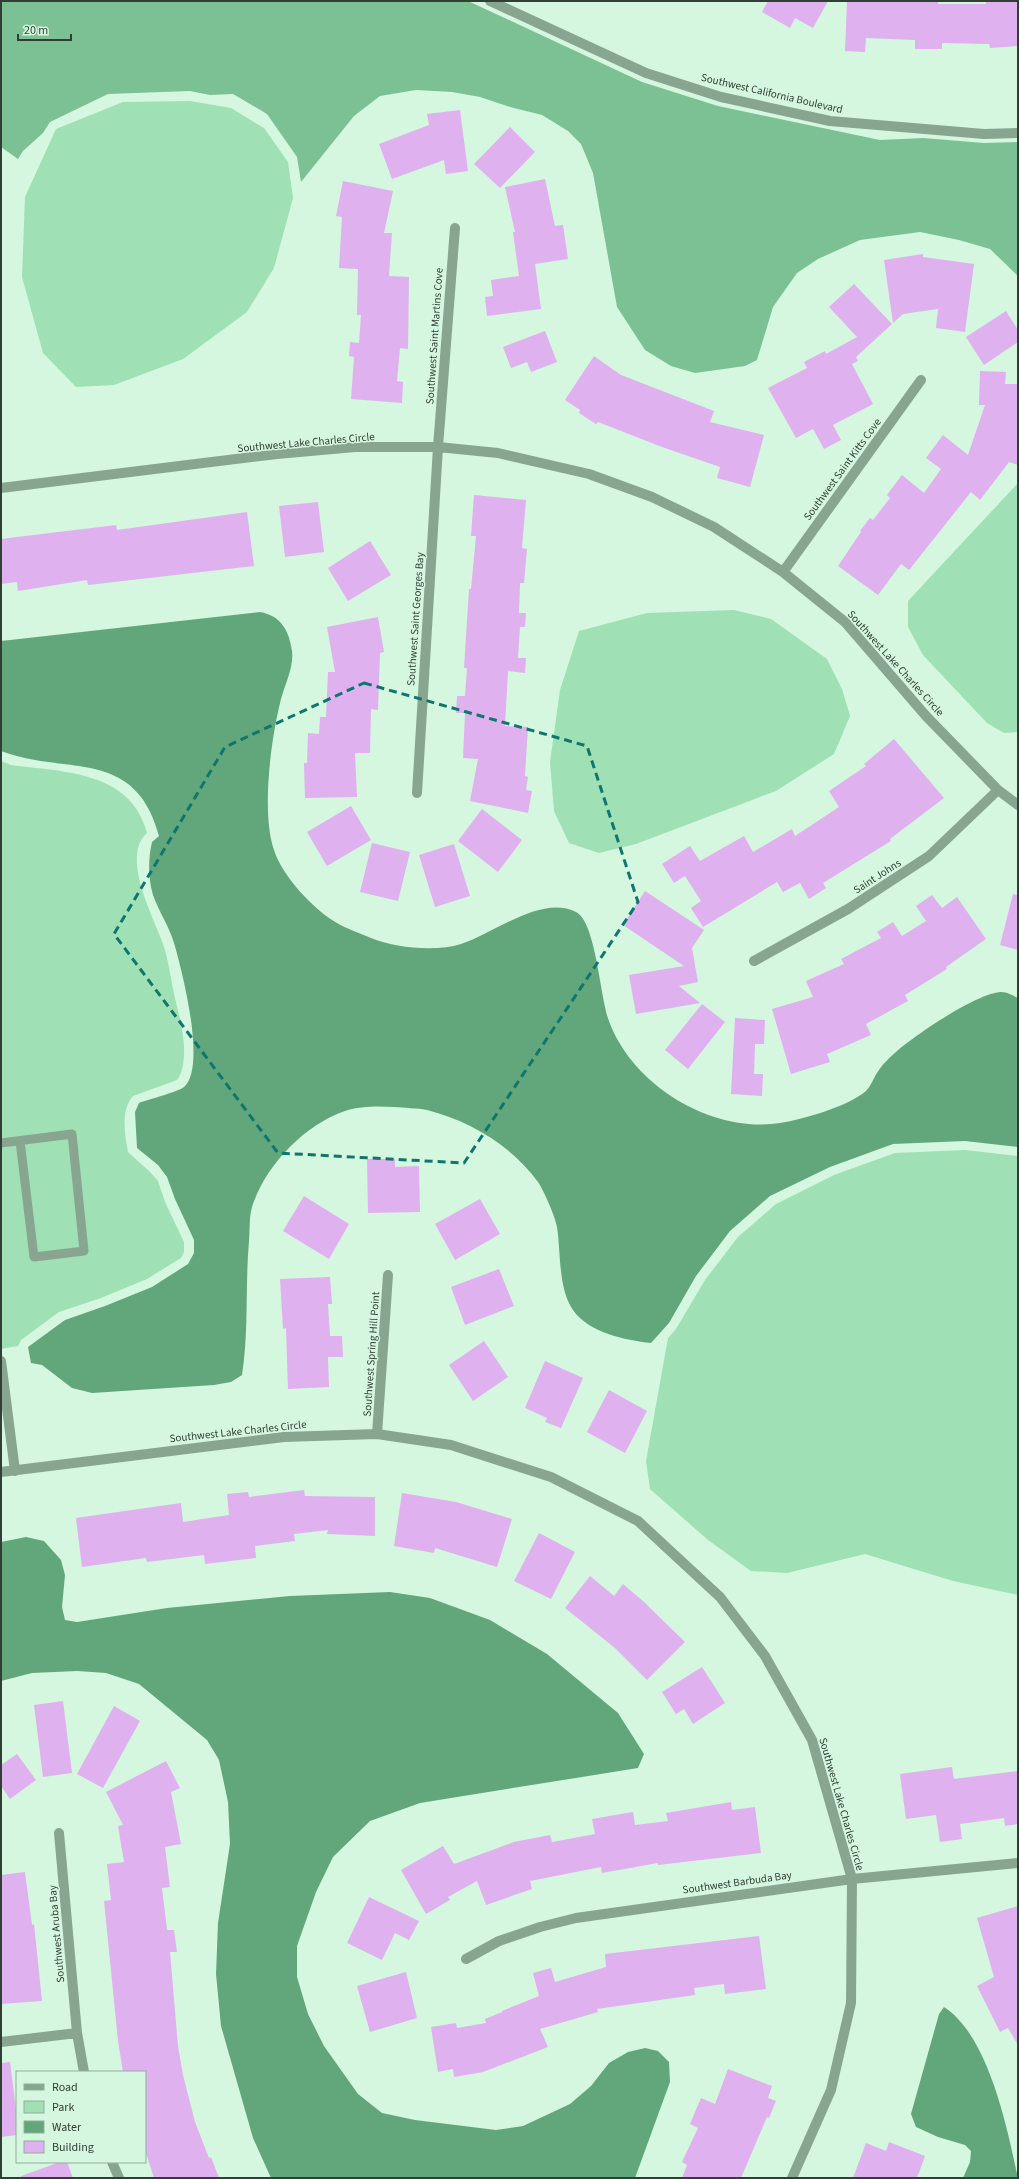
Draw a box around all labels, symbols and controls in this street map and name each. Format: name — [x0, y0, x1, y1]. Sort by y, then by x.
scale bar — [18, 16, 71, 42]
text: 20 m — [24, 22, 48, 39]
street label: Southwest California Boulevard — [700, 70, 844, 117]
street label: Southwest Saint Martins Cove — [422, 267, 447, 405]
street label: Southwest Saint Kitts Cove — [800, 415, 885, 523]
street label: Southwest Lake Charles Circle — [237, 429, 376, 456]
street label: Southwest Saint Georges Bay — [403, 552, 428, 686]
street label: Southwest Lake Charles Circle — [844, 607, 948, 720]
street label: Saint Johns — [851, 855, 904, 897]
street label: Southwest Spring Hill Point — [360, 1291, 383, 1417]
street label: Southwest Lake Charles Circle — [169, 1417, 308, 1446]
street label: Southwest Lake Charles Circle — [815, 1736, 868, 1873]
street label: Southwest Barbuda Bay — [682, 1867, 793, 1898]
street label: Southwest Aruba Bay — [45, 1885, 68, 1983]
legend — [16, 2071, 146, 2163]
text: Road — [52, 2079, 78, 2096]
text: Park — [52, 2099, 74, 2116]
text: Water — [52, 2119, 82, 2136]
text: Building — [52, 2139, 94, 2156]

